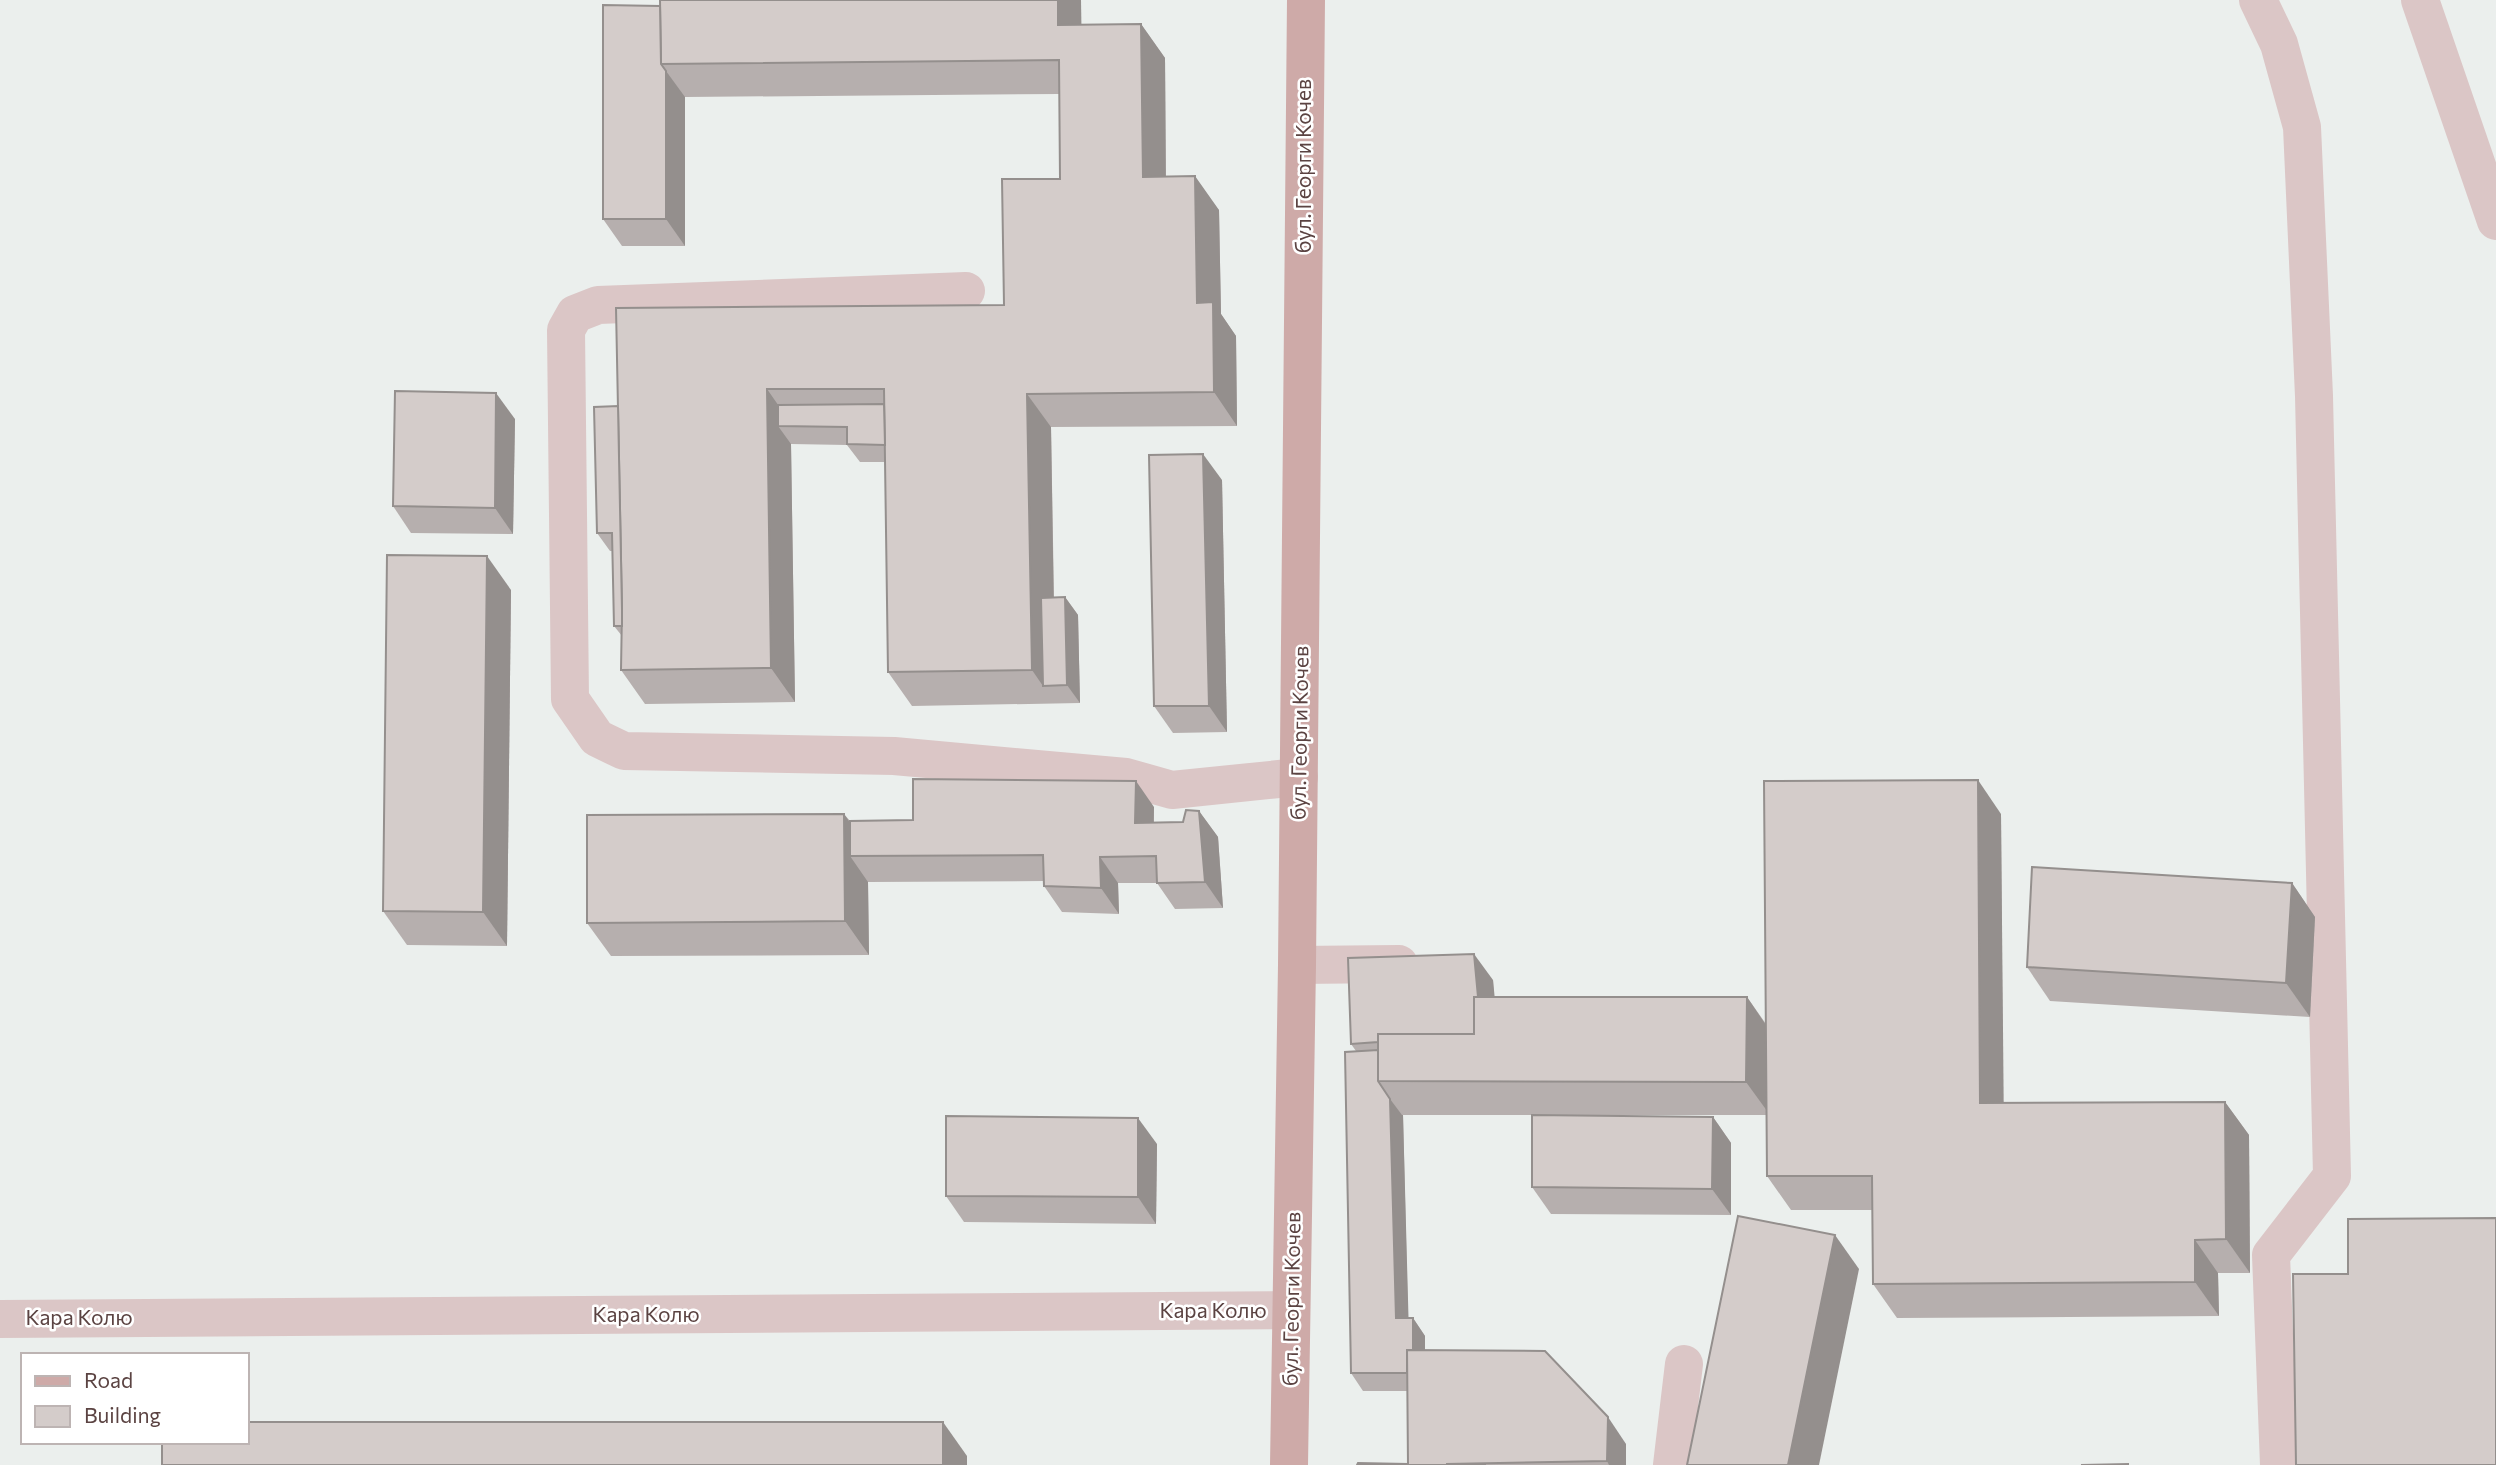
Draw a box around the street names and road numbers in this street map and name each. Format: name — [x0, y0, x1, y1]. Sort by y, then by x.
street label: бул. Георги Кочев — [1290, 79, 1315, 253]
street label: бул. Георги Кочев — [1284, 646, 1313, 820]
street label: бул. Георги Кочев — [1276, 1212, 1305, 1386]
street label: Кара Колю — [1159, 1297, 1267, 1322]
street label: Кара Колю — [592, 1301, 700, 1326]
street label: Кара Колю — [25, 1304, 133, 1329]

